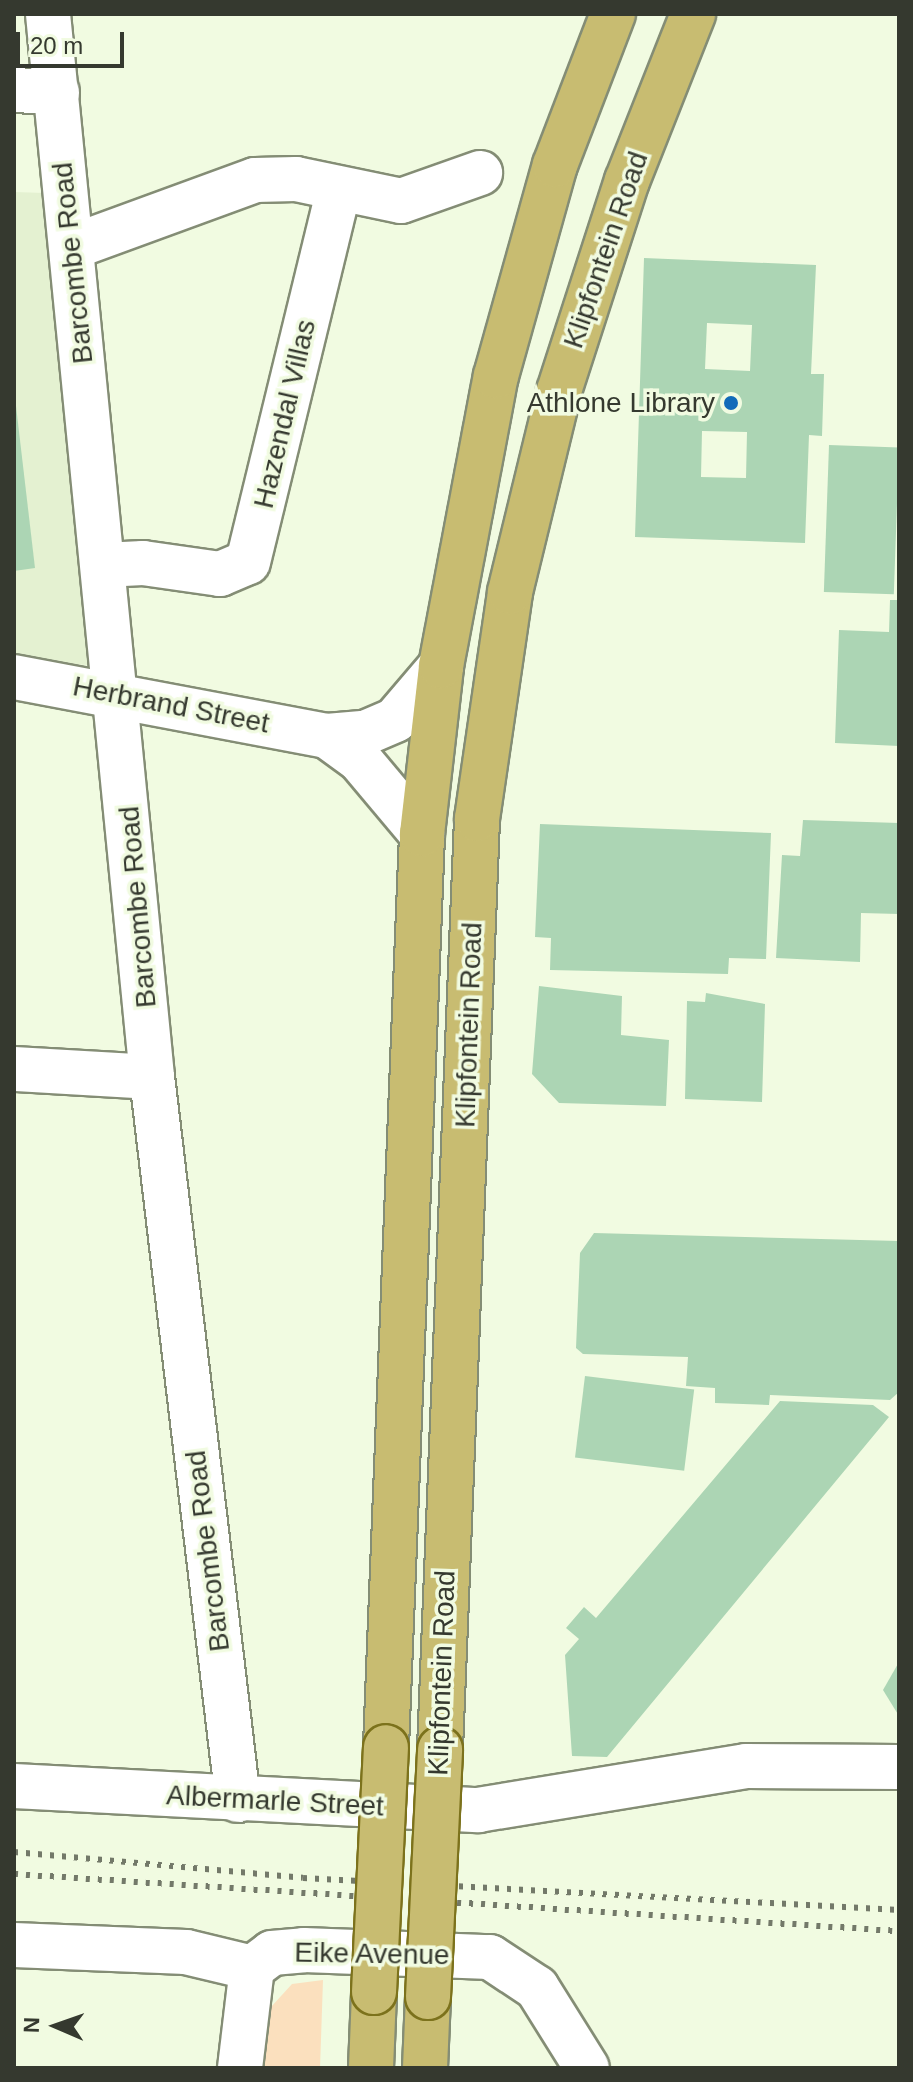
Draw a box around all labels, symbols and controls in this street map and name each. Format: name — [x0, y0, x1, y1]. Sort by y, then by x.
scale bar — [20, 16, 128, 66]
text: 20 m — [30, 32, 83, 59]
street label: Klipfontein Road — [557, 147, 655, 353]
street label: Barcombe Road — [46, 161, 100, 365]
street label: Hazendal Villas — [247, 316, 323, 512]
place label: Athlone Library — [527, 386, 715, 420]
marker: Athlone Library — [722, 394, 740, 412]
street label: Herbrand Street — [70, 670, 272, 740]
street label: Barcombe Road — [112, 805, 164, 1009]
street label: Klipfontein Road — [449, 922, 489, 1128]
street label: Barcombe Road — [179, 1449, 237, 1653]
street label: Klipfontein Road — [422, 1570, 462, 1776]
street label: Albermarle Street — [165, 1779, 385, 1823]
street label: Eike Avenue — [293, 1936, 451, 1972]
north arrow — [16, 1986, 96, 2066]
text: N — [19, 2017, 44, 2034]

